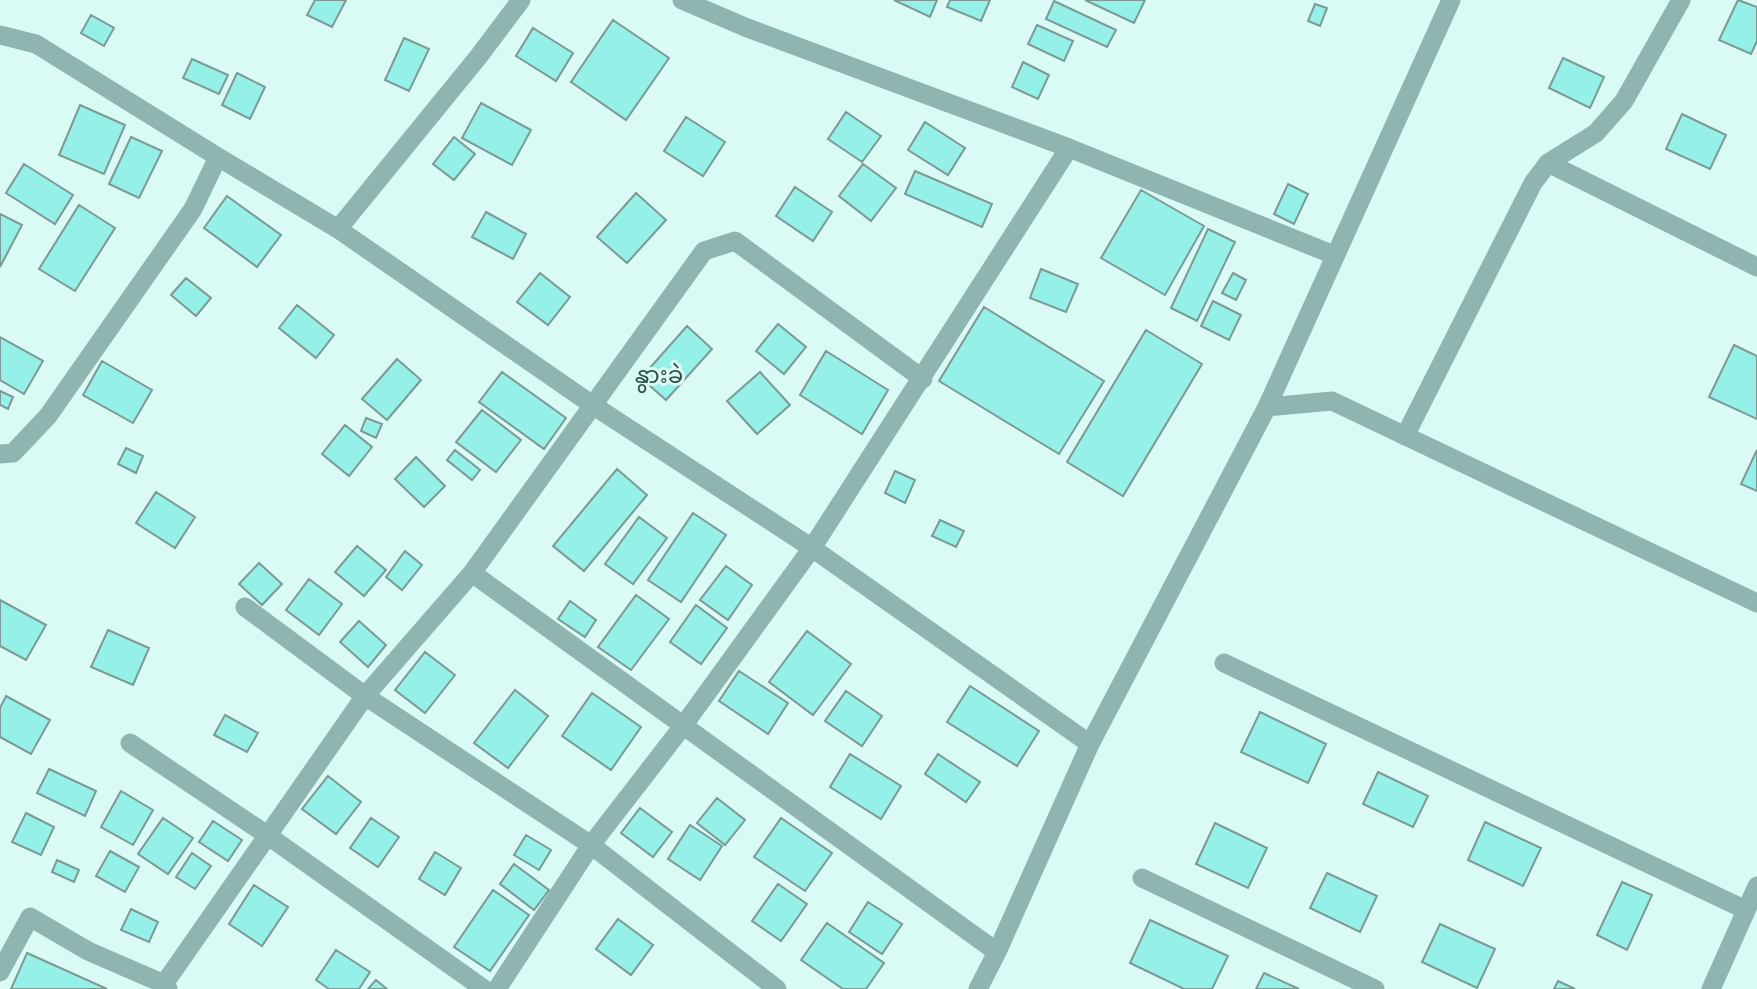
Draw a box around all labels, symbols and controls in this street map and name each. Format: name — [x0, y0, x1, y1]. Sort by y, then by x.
district label: နွားခဲ — [635, 362, 683, 393]

